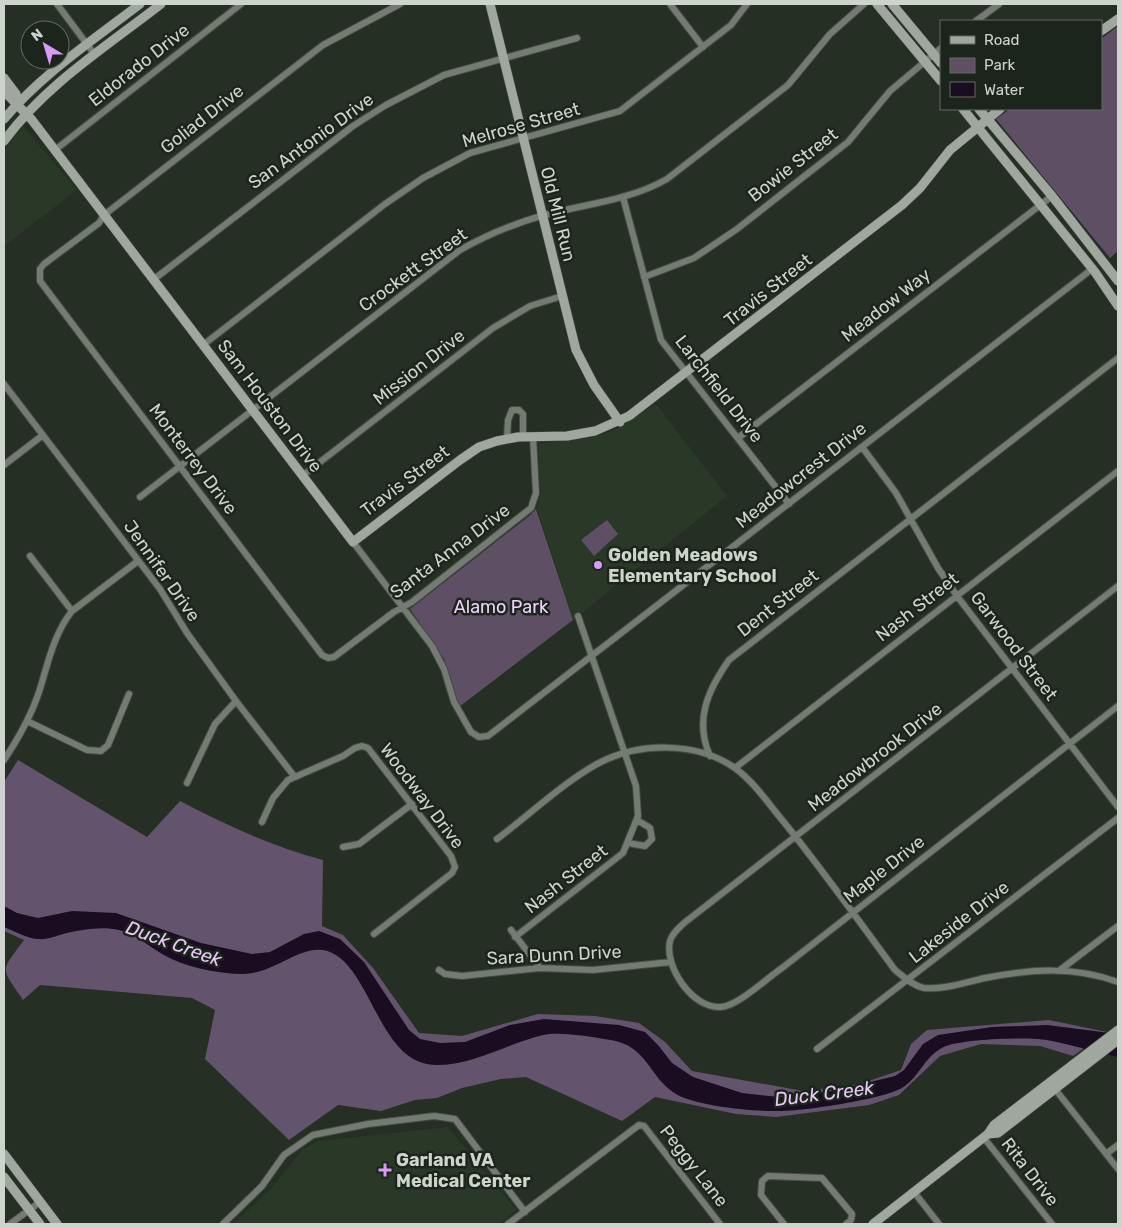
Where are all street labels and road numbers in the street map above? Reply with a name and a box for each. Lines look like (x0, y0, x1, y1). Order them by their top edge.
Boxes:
street label: Eldorado Drive (84, 19, 194, 111)
street label: Goliad Drive (156, 80, 248, 158)
street label: San Antonio Drive (244, 88, 378, 194)
street label: Melrose Street (460, 98, 582, 152)
street label: Bowie Street (744, 123, 842, 207)
street label: Old Mill Run (536, 164, 580, 264)
street label: Crockett Street (355, 223, 471, 317)
street label: Travis Street (720, 249, 816, 331)
street label: Meadow Way (837, 263, 935, 347)
street label: Mission Drive (369, 324, 469, 410)
street label: Larchfield Drive (670, 331, 768, 447)
street label: Sam Houston Drive (213, 335, 327, 477)
street label: Monterrey Drive (144, 399, 242, 519)
street label: Meadowcrest Drive (731, 417, 871, 533)
street label: Travis Street (356, 441, 454, 521)
street label: Santa Anna Drive (386, 499, 514, 603)
street label: Jennifer Drive (119, 516, 205, 626)
street label: Dent Street (733, 565, 823, 641)
street label: Nash Street (871, 568, 963, 646)
street label: Garwood Street (966, 587, 1062, 705)
street label: Meadowbrook Drive (803, 698, 947, 816)
street label: Woodway Drive (375, 739, 469, 853)
street label: Maple Drive (839, 830, 929, 908)
street label: Nash Street (520, 840, 612, 918)
street label: Lakeside Drive (905, 876, 1013, 968)
street label: Sara Dunn Drive (486, 940, 622, 970)
street label: Peggy Lane (655, 1121, 733, 1211)
street label: Rita Drive (996, 1133, 1064, 1211)

